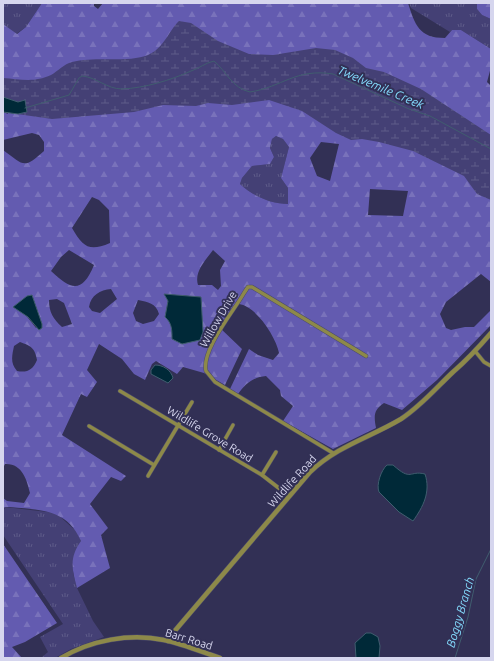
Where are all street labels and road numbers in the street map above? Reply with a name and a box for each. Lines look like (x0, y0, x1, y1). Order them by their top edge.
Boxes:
street label: Willow Drive (197, 289, 239, 349)
street label: Wildlife Grove Road (165, 404, 255, 464)
street label: Wildlife Road (265, 452, 319, 510)
street label: Barr Road (164, 626, 214, 652)

